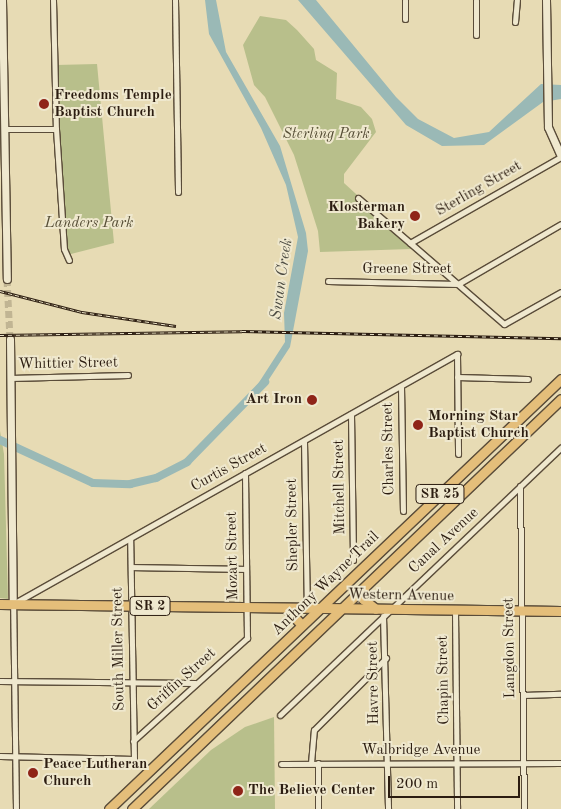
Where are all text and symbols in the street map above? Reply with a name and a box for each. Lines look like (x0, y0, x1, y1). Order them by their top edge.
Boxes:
place label: Freedoms Temple Baptist Church (54, 86, 172, 121)
marker: Freedoms Temple Baptist Church (38, 98, 50, 110)
park label: Sterling Park (282, 126, 370, 144)
street label: Sterling Street (433, 157, 525, 221)
place label: Klosterman Bakery (328, 198, 405, 233)
marker: Klosterman Bakery (409, 210, 421, 222)
park label: Landers Park (45, 215, 133, 233)
water label: Swan Creek (267, 237, 297, 321)
street label: Greene Street (362, 261, 452, 279)
street label: Whittier Street (18, 354, 118, 374)
place label: Art Iron (246, 391, 302, 409)
marker: Art Iron (306, 394, 318, 406)
street label: Charles Street (379, 402, 399, 496)
place label: Morning Star Baptist Church (428, 407, 529, 442)
marker: Morning Star Baptist Church (412, 419, 424, 431)
street label: Mitchell Street (330, 439, 350, 535)
street label: Curtis Street (188, 440, 270, 496)
street label: Shepler Street (283, 478, 303, 572)
road number: SR 25 (415, 482, 465, 506)
street label: Canal Avenue (405, 504, 483, 578)
street label: Mozart Street (223, 511, 243, 601)
street label: Anthony Wayne Trail (269, 528, 383, 640)
street label: Western Avenue (348, 586, 454, 606)
street label: South Miller Street (109, 587, 129, 711)
road number: SR 2 (129, 594, 171, 618)
street label: Langdon Street (500, 597, 520, 699)
street label: Chapin Street (434, 635, 454, 725)
street label: Havre Street (364, 641, 384, 725)
street label: Griffin Street (144, 645, 220, 715)
street label: Walbridge Avenue (362, 742, 480, 760)
place label: Peace Lutheran Church (43, 755, 147, 790)
scale bar (391, 766, 524, 798)
marker: Peace Lutheran Church (27, 767, 39, 779)
text: 200 m (396, 777, 438, 792)
place label: The Believe Center (248, 782, 375, 800)
marker: The Believe Center (232, 785, 244, 797)

